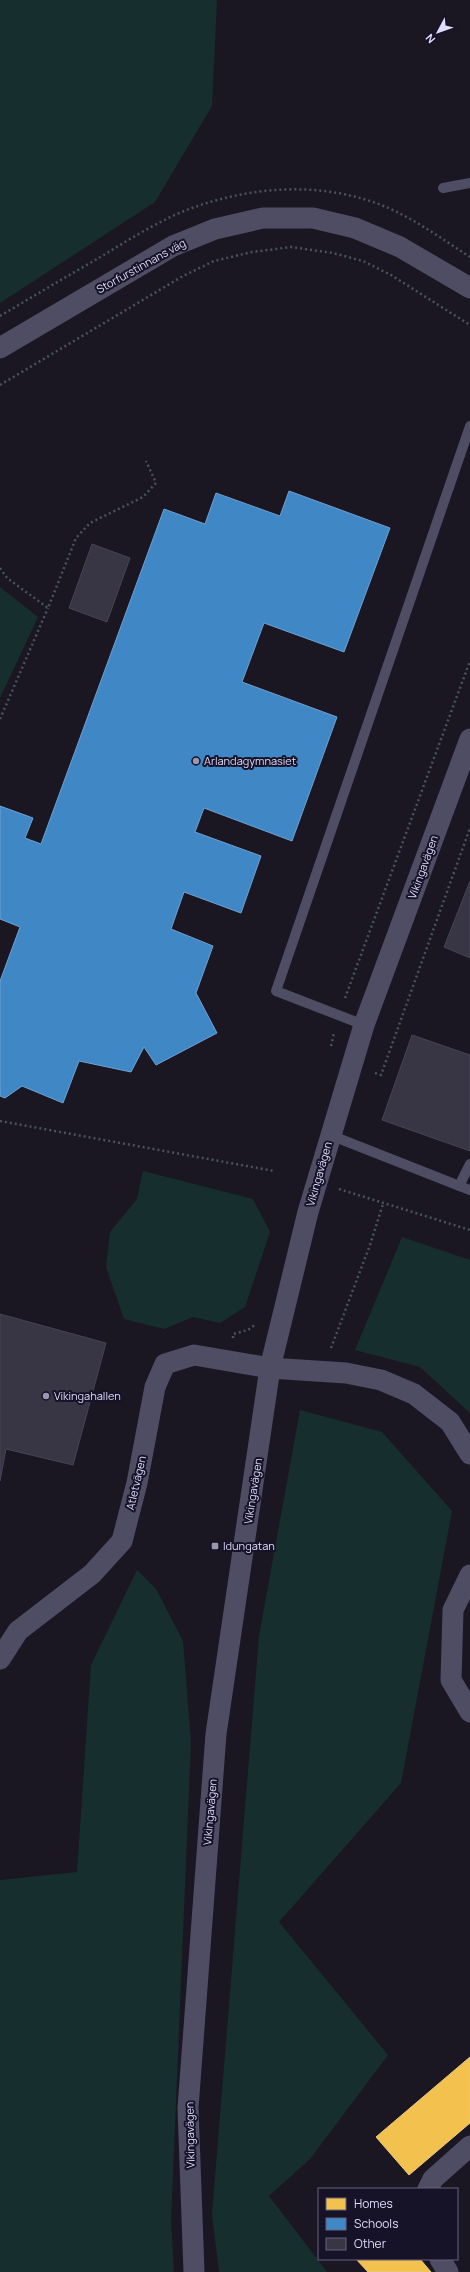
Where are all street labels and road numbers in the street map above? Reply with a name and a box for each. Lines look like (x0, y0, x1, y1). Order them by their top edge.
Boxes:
street label: Storfurstinnans väg (93, 235, 188, 296)
street label: Vikingavägen (404, 833, 441, 901)
street label: Vikingavägen (302, 1140, 335, 1208)
street label: Atletvägen (122, 1454, 149, 1511)
street label: Vikingavägen (240, 1457, 265, 1525)
street label: Vikingavägen (199, 1778, 220, 1846)
street label: Vikingavägen (181, 2102, 198, 2168)

